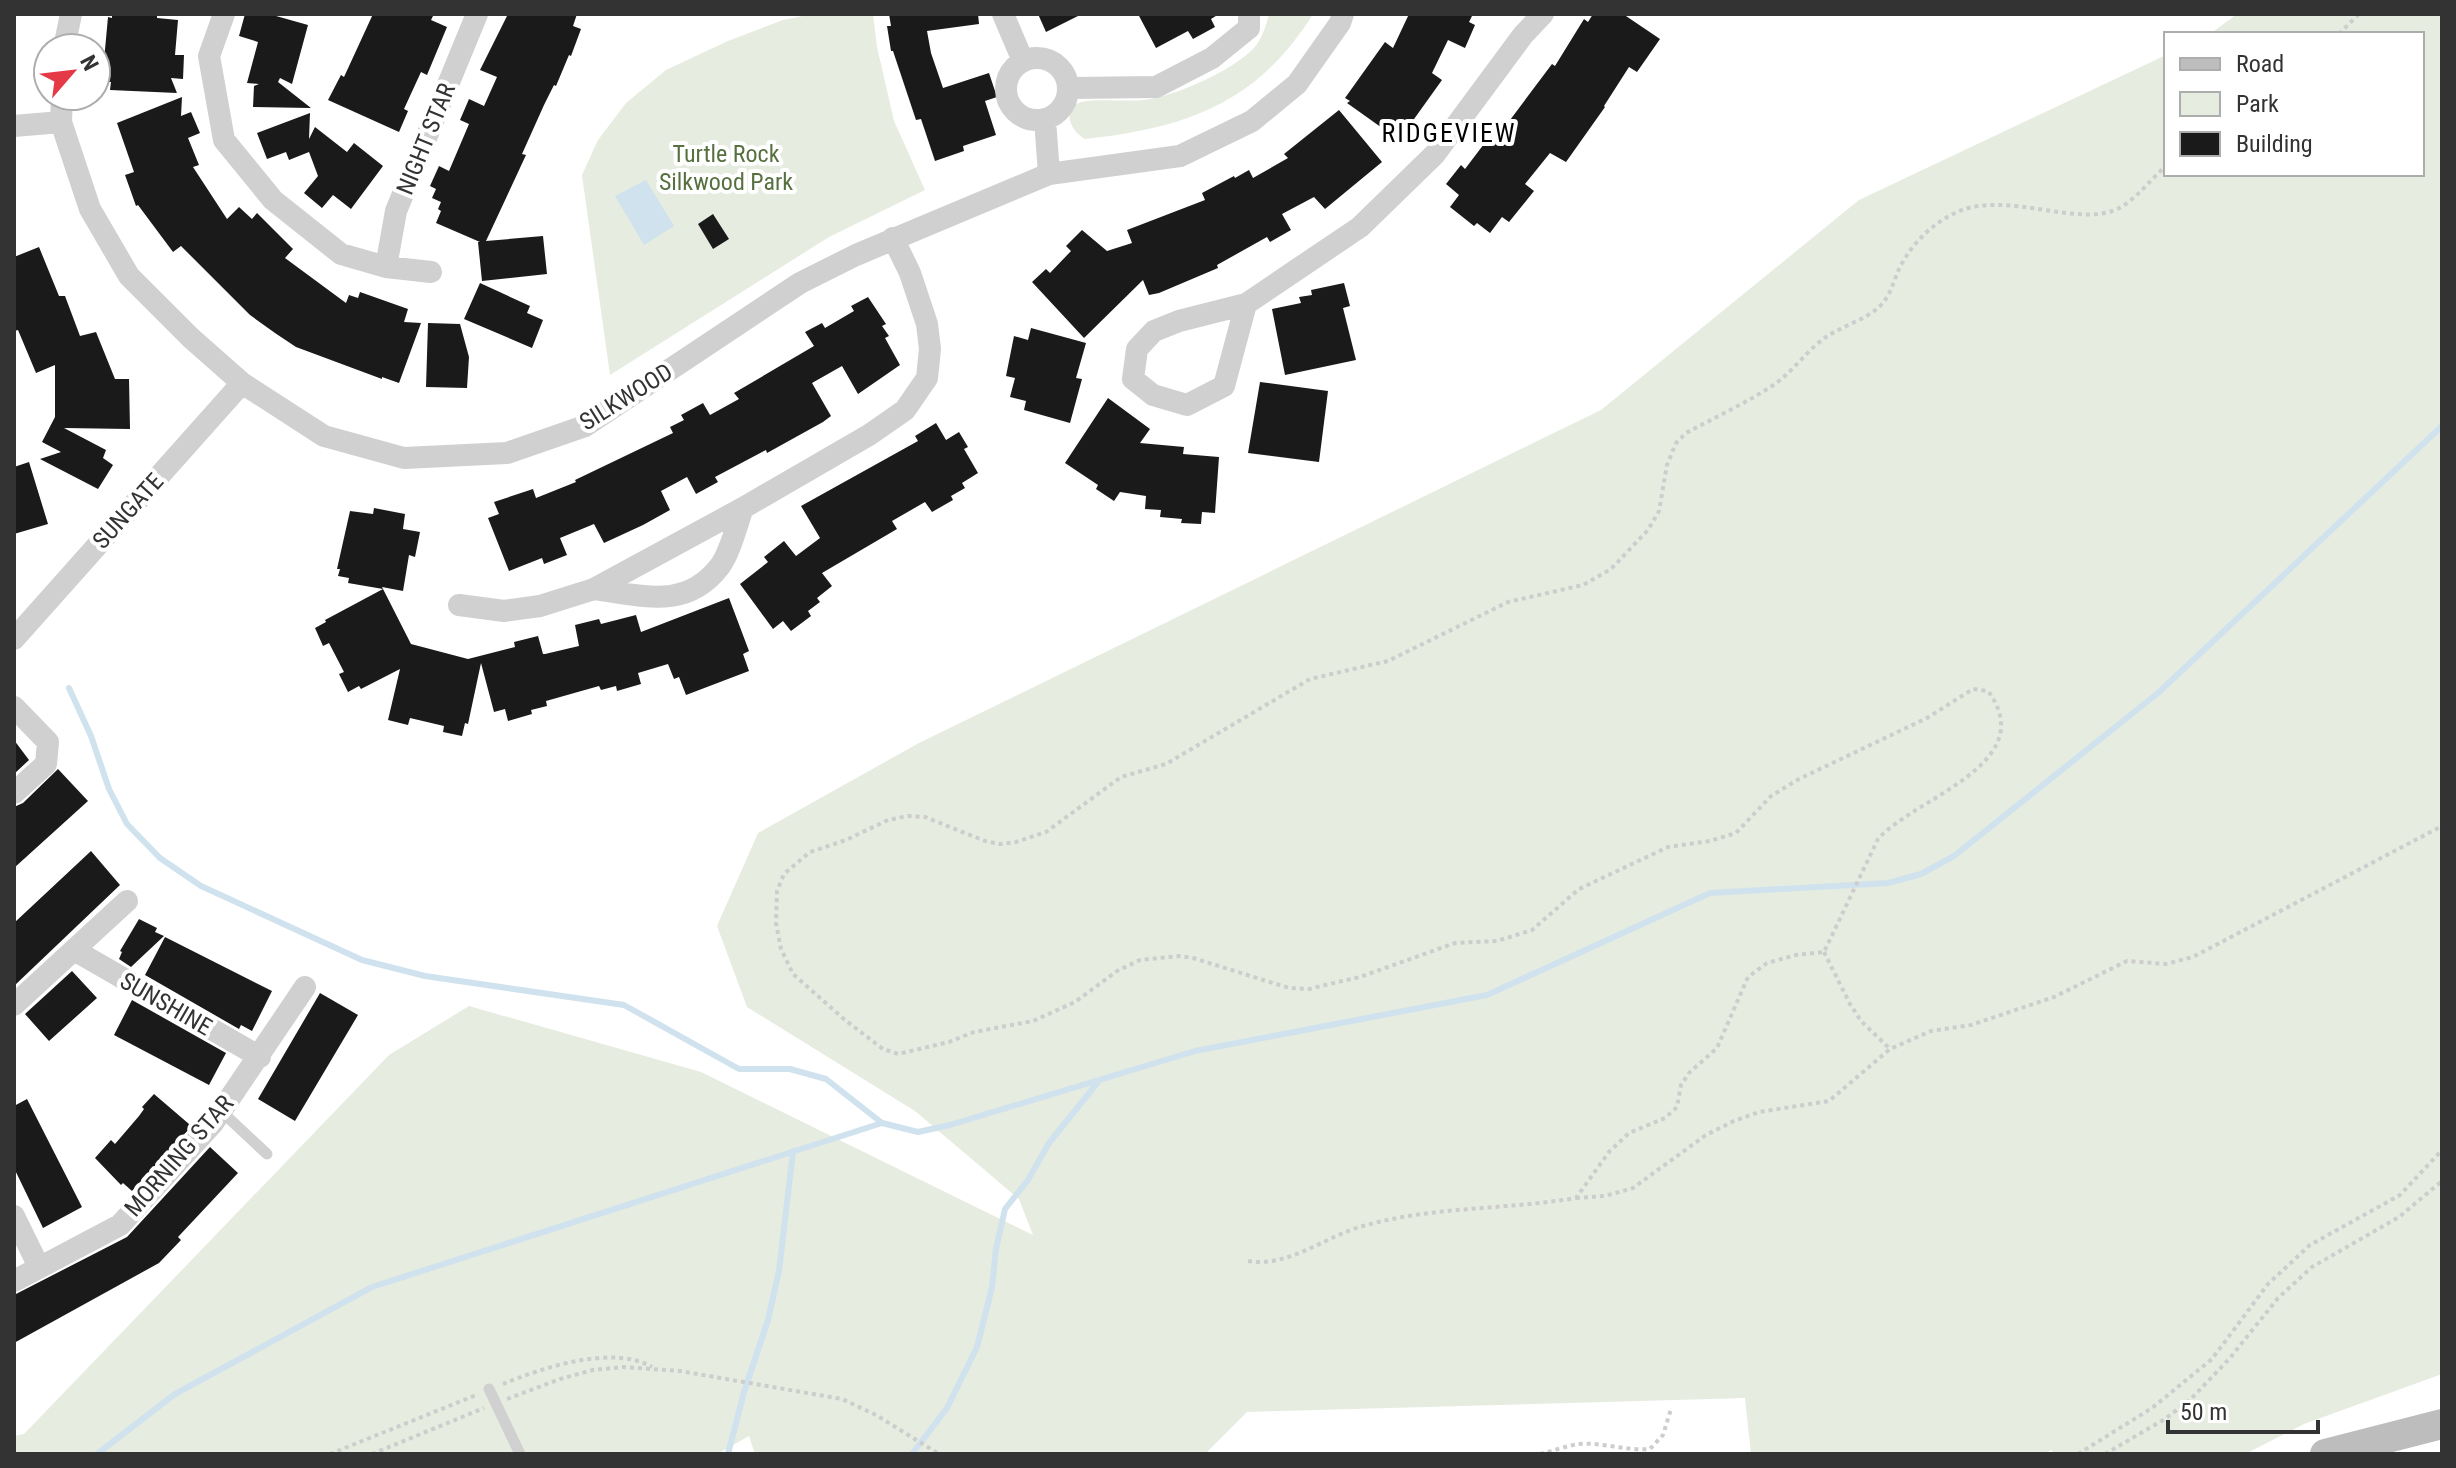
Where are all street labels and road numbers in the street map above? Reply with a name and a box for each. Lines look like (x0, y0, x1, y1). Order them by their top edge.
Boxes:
street label: NIGHT STAR (391, 79, 461, 199)
street label: SILKWOOD (575, 358, 677, 436)
street label: SUNGATE (87, 468, 169, 554)
street label: SUNSHINE (115, 967, 217, 1041)
street label: MORNING STAR (119, 1090, 239, 1222)

